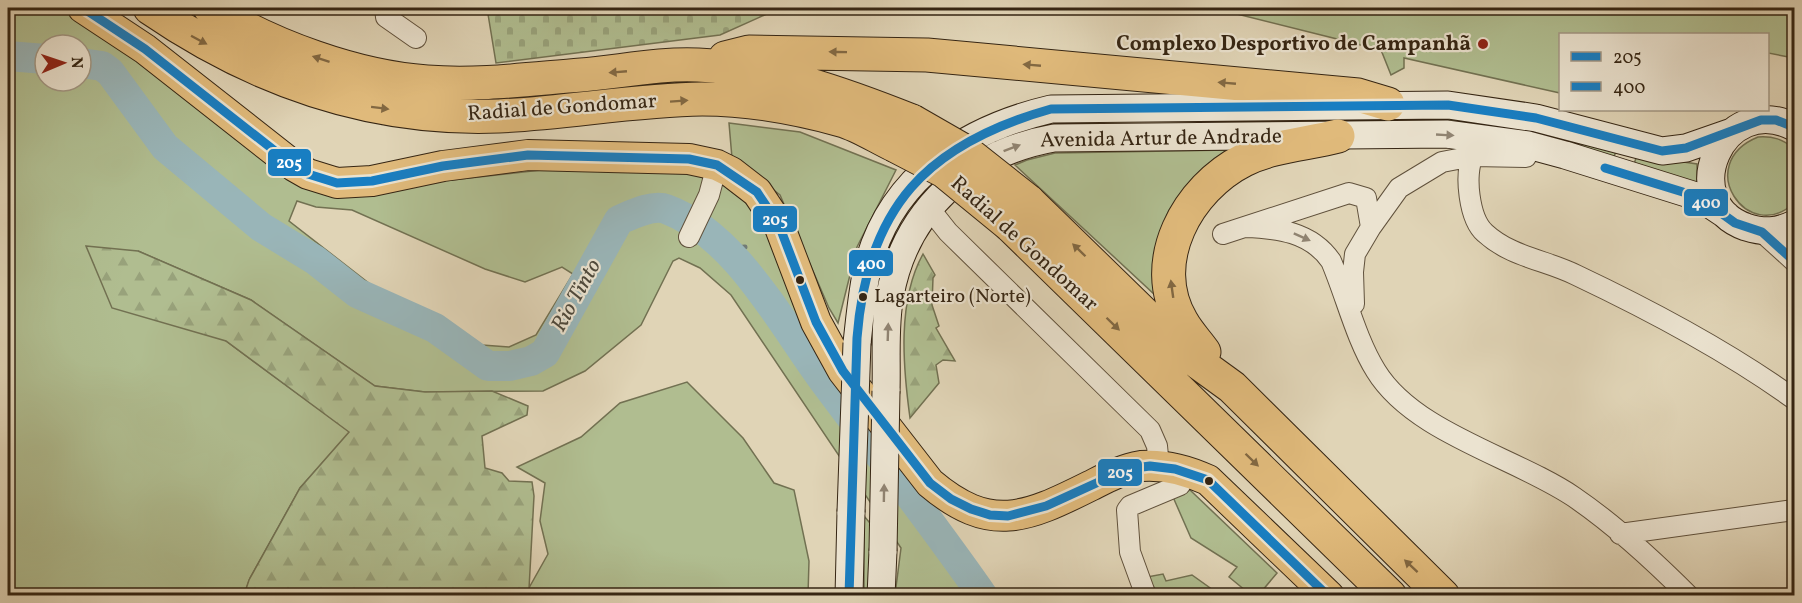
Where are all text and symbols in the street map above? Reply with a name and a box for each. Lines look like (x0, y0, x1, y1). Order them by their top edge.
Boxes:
place label: Complexo Desportivo de Campanhã (1116, 30, 1471, 59)
north arrow (33, 33, 93, 93)
legend (1559, 33, 1769, 111)
one-way arrow (191, 35, 208, 45)
marker: Complexo Desportivo de Campanhã (1476, 37, 1490, 51)
text: 205 (1613, 46, 1642, 71)
one-way arrow (828, 48, 847, 57)
one-way arrow (312, 54, 330, 63)
text: N (65, 56, 87, 69)
one-way arrow (1023, 60, 1042, 70)
one-way arrow (609, 67, 628, 77)
text: 400 (1613, 76, 1646, 101)
one-way arrow (1217, 78, 1236, 88)
street label: Radial de Gondomar (466, 87, 658, 129)
one-way arrow (670, 96, 689, 106)
one-way arrow (371, 103, 390, 112)
street label: Avenida Artur de Andrade (1040, 122, 1282, 156)
one-way arrow (1436, 131, 1455, 140)
one-way arrow (1003, 143, 1021, 153)
line badge: 205 (267, 148, 312, 177)
text: 205 (276, 153, 302, 175)
street label: Radial de Gondomar (944, 170, 1104, 318)
line badge: 400 (1683, 188, 1729, 217)
text: 400 (1691, 193, 1721, 215)
line badge: 205 (752, 205, 798, 233)
text: 205 (762, 210, 788, 232)
one-way arrow (1293, 232, 1311, 242)
one-way arrow (1072, 244, 1086, 258)
line badge: 400 (848, 249, 894, 277)
water label: Rio Tinto (544, 254, 610, 338)
text: 400 (856, 254, 886, 276)
unlabelled marker (794, 274, 806, 286)
one-way arrow (1167, 279, 1177, 298)
place label: Lagarteiro (Norte) (874, 283, 1031, 311)
marker: Lagarteiro (Norte) (857, 291, 869, 303)
one-way arrow (1105, 317, 1119, 331)
one-way arrow (883, 323, 892, 342)
one-way arrow (1245, 453, 1259, 467)
line badge: 205 (1097, 458, 1143, 487)
text: 205 (1107, 463, 1133, 485)
unlabelled marker (1203, 475, 1215, 487)
one-way arrow (879, 483, 889, 502)
one-way arrow (1404, 559, 1419, 573)

